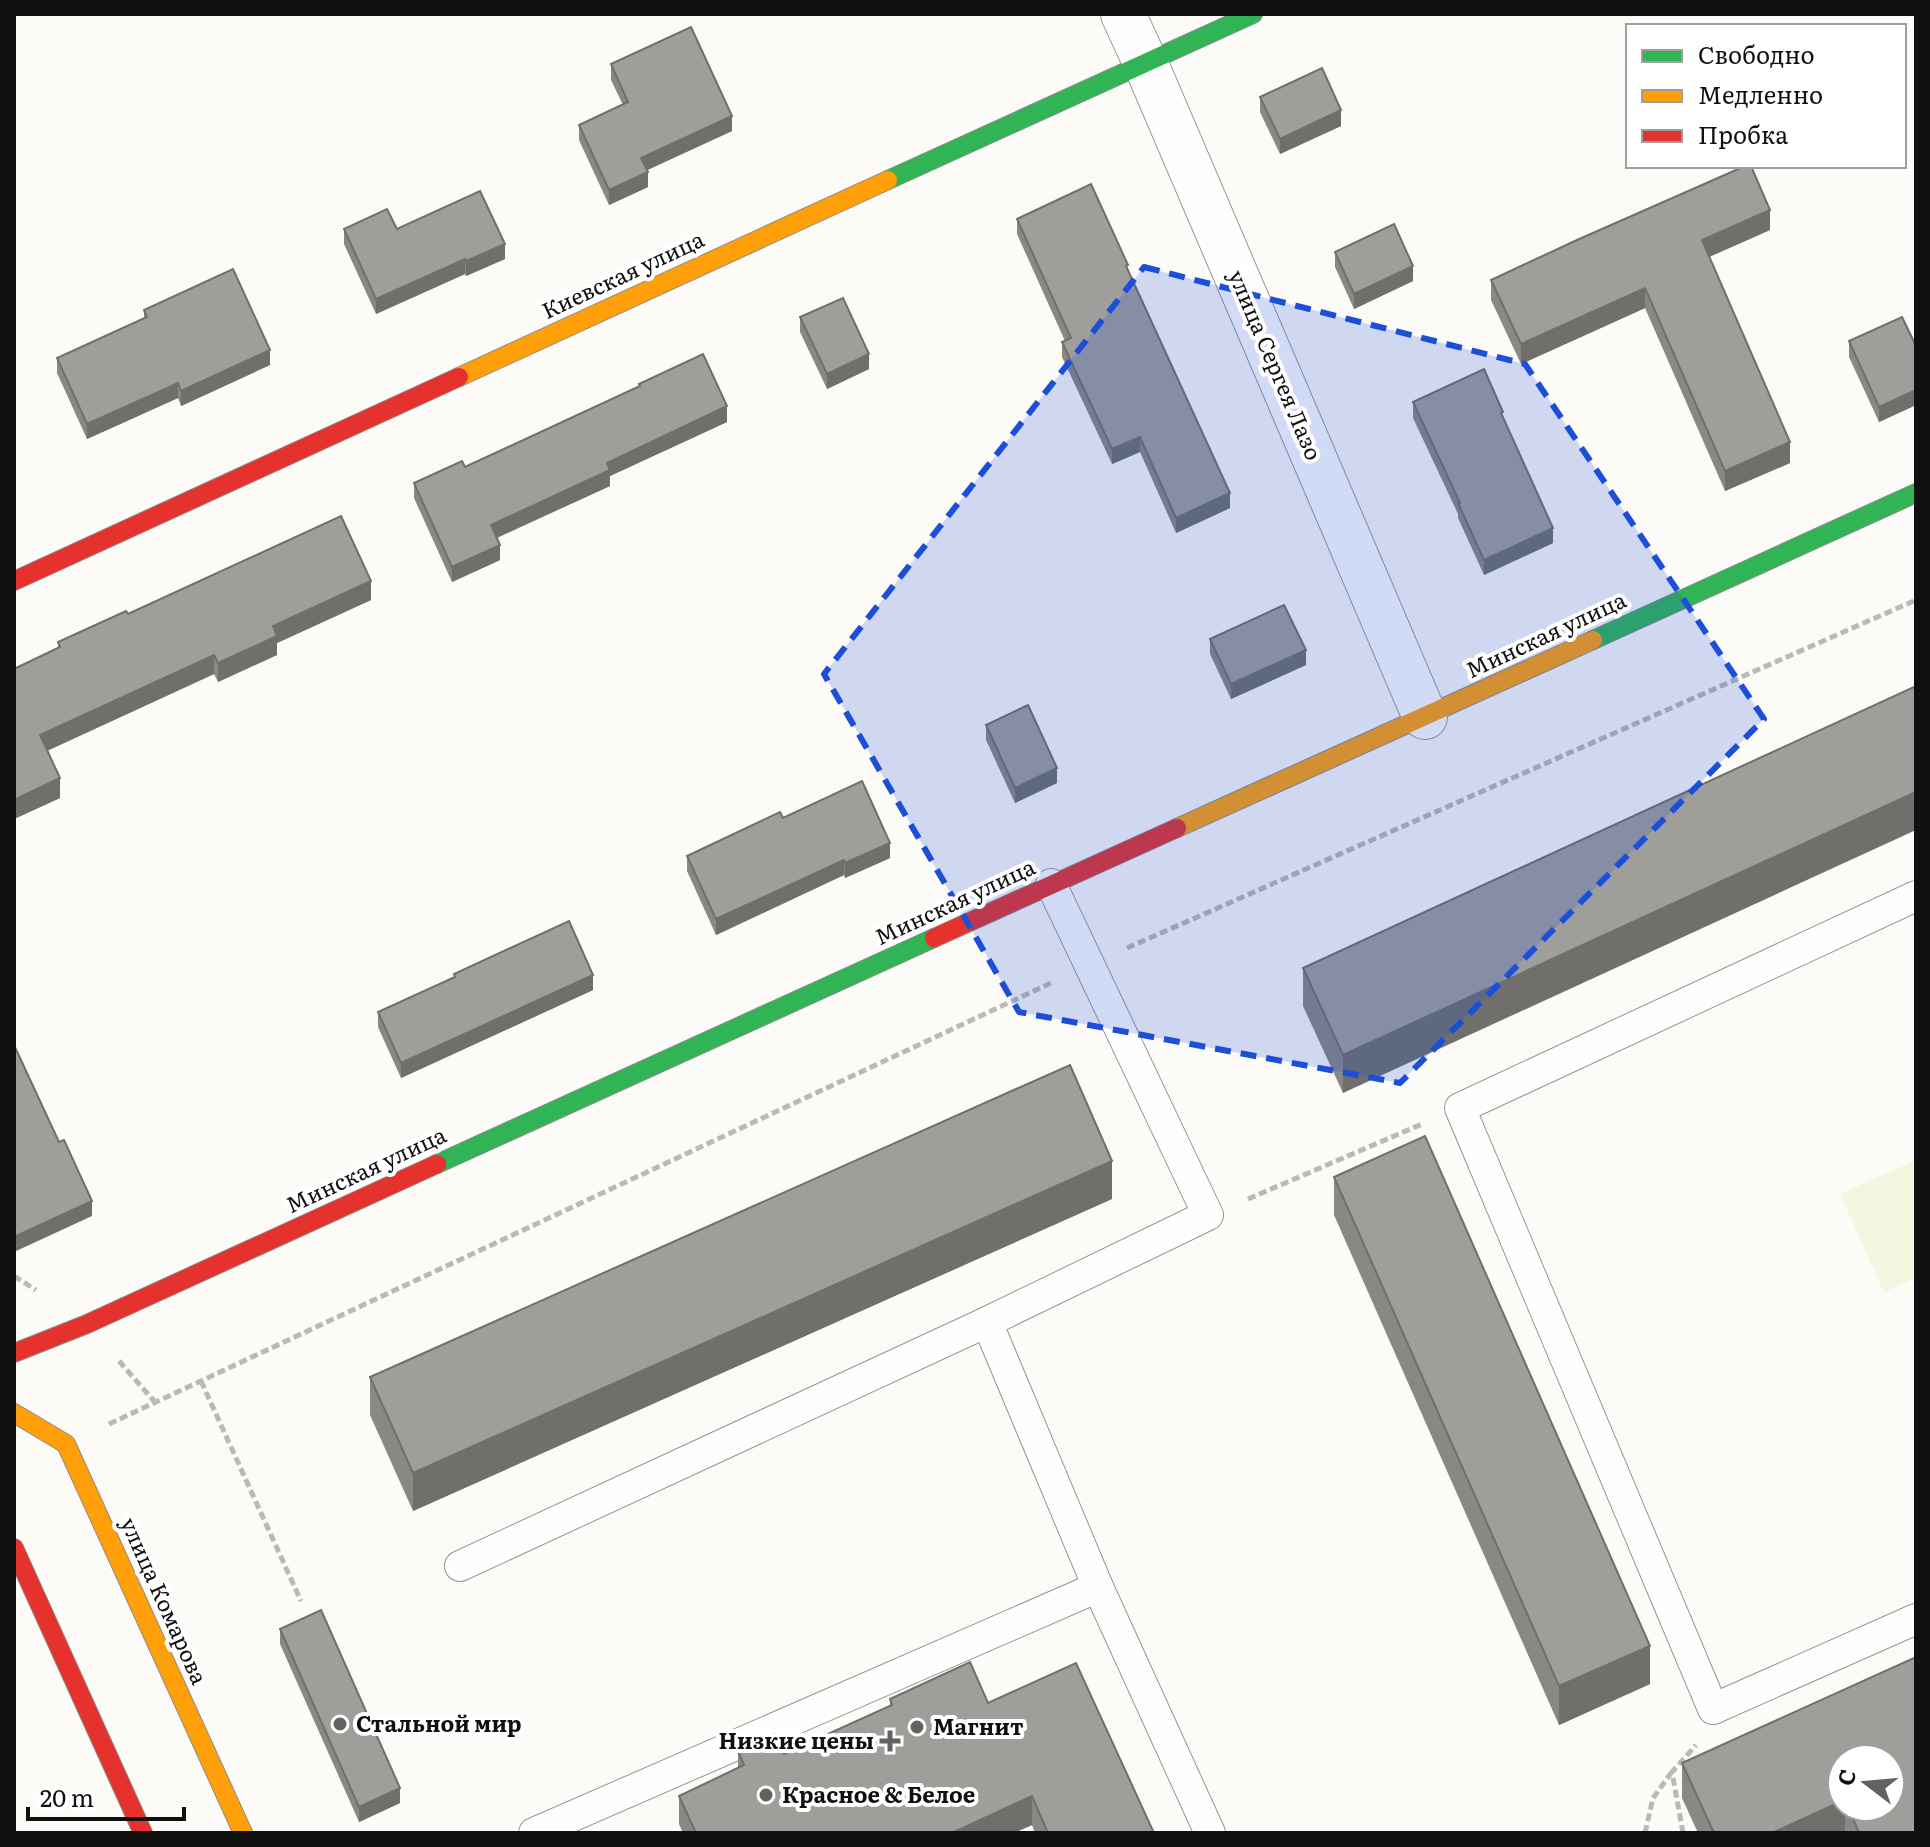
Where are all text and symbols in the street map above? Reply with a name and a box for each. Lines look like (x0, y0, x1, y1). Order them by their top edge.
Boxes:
legend (1626, 24, 1906, 168)
text: Свободно (1698, 36, 1815, 71)
text: Медленно (1698, 76, 1823, 111)
text: Пробка (1698, 116, 1788, 151)
street label: Киевская улица (536, 221, 709, 326)
street label: улица Сергея Лазо (1221, 264, 1331, 465)
street label: Минская улица (1460, 582, 1631, 685)
street label: Минская улица (869, 849, 1040, 952)
street label: Минская улица (280, 1117, 451, 1220)
street label: улица Комарова (114, 1512, 217, 1689)
place label: Стальной мир (356, 1706, 522, 1739)
place label: Магнит (933, 1709, 1024, 1742)
marker: Стальной мир (331, 1715, 349, 1733)
marker: Магнит (908, 1718, 926, 1736)
place label: Низкие цены (718, 1723, 874, 1756)
marker: Низкие цены (881, 1732, 899, 1750)
north arrow (1826, 1743, 1906, 1823)
text: С (1827, 1765, 1863, 1789)
scale bar (28, 1771, 184, 1821)
place label: Красное & Белое (782, 1777, 975, 1810)
text: 20 m (40, 1779, 94, 1814)
marker: Красное & Белое (757, 1786, 775, 1804)

